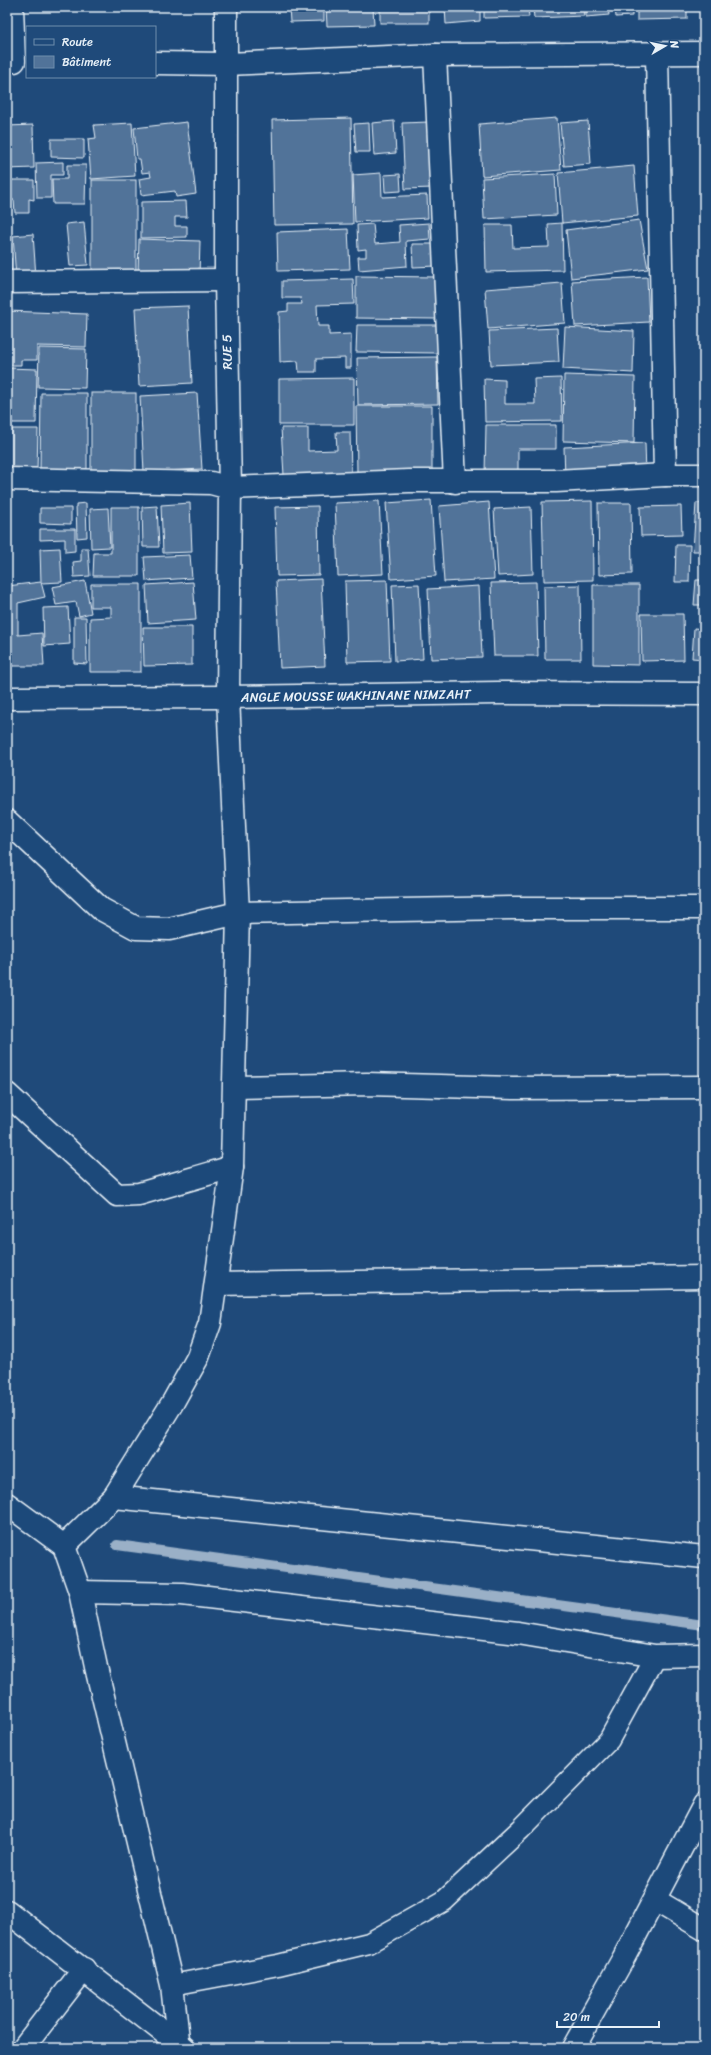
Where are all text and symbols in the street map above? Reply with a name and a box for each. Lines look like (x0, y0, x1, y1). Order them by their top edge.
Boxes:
legend (26, 26, 156, 78)
north arrow (645, 26, 685, 66)
text: Route (62, 31, 93, 53)
text: N (664, 38, 684, 50)
text: Bâtiment (62, 51, 111, 73)
street label: RUE 5 (215, 334, 239, 370)
street label: ANGLE MOUSSE WAKHINANE NIMZAHT (240, 682, 472, 708)
scale bar (557, 2003, 659, 2029)
text: 20 m (563, 2006, 590, 2028)

